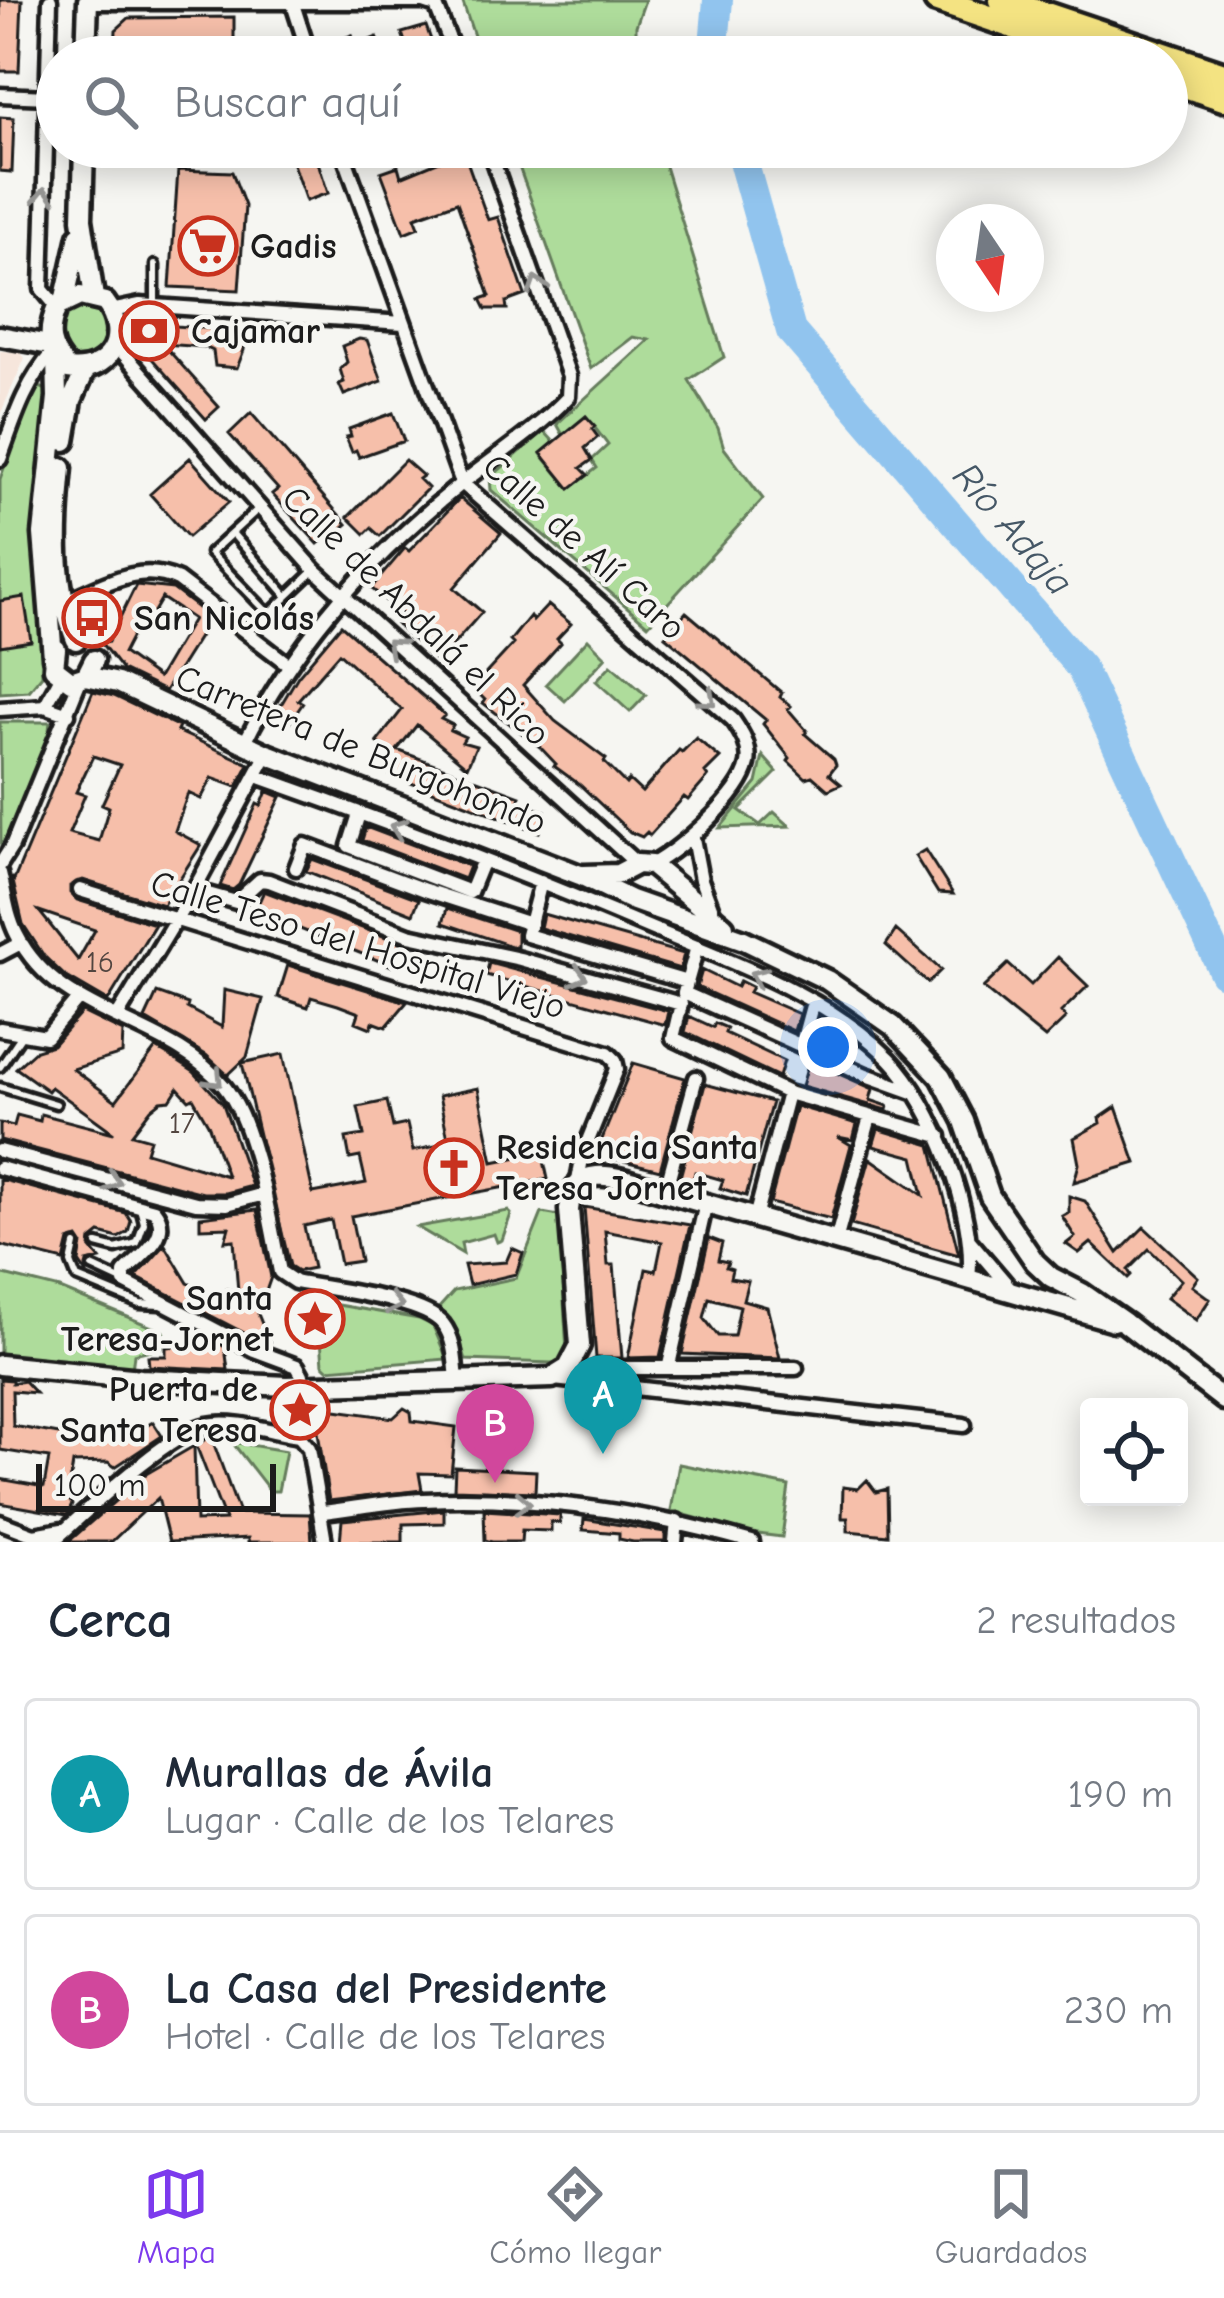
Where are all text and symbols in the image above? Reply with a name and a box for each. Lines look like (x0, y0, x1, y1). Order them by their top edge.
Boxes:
search box (36, 36, 1188, 168)
icon: search (78, 69, 144, 135)
text: Buscar aquí (174, 76, 401, 128)
one-way arrow (31, 186, 57, 205)
north arrow (936, 204, 1044, 312)
supermarket icon: Gadis (177, 215, 239, 277)
place label: Gadis (250, 226, 337, 267)
one-way arrow (527, 276, 551, 297)
bank icon: Cajamar (118, 300, 180, 362)
place label: Cajamar (191, 311, 321, 352)
street label: Calle de Alí Caro (474, 445, 694, 649)
water label: Río Adaja (944, 454, 1082, 604)
street label: Calle de Abdalá el Rico (274, 478, 558, 754)
bus stop icon: San Nicolás (61, 587, 123, 649)
place label: San Nicolás (134, 598, 314, 639)
one-way arrow (387, 639, 408, 660)
street label: Carretera de Burgohondo (170, 657, 552, 843)
one-way arrow (694, 684, 716, 706)
one-way arrow (388, 818, 409, 842)
street label: Calle Teso del Hospital Viejo (146, 862, 570, 1028)
house number: 16 (86, 945, 114, 980)
one-way arrow (567, 962, 588, 987)
one-way arrow (749, 967, 770, 990)
your location (798, 1017, 858, 1077)
one-way arrow (200, 1065, 222, 1087)
house number: 17 (169, 1106, 195, 1141)
place label: Residencia Santa Teresa Jornet (496, 1127, 758, 1209)
church icon: Residencia Santa Teresa Jornet (423, 1137, 485, 1199)
one-way arrow (102, 1167, 123, 1192)
place label: Santa Teresa-Jornet (61, 1278, 274, 1360)
place icon: Santa Teresa-Jornet (284, 1288, 346, 1350)
one-way arrow (385, 1290, 405, 1315)
pin: A (564, 1355, 642, 1454)
place label: Puerta de Santa Teresa (60, 1369, 258, 1451)
place icon: Puerta de Santa Teresa (269, 1379, 331, 1441)
pin: B (456, 1384, 534, 1483)
map controls (1080, 1398, 1188, 1506)
button: locate (1080, 1398, 1188, 1506)
scale bar (36, 1458, 276, 1511)
text: 100 m (54, 1466, 146, 1504)
one-way arrow (514, 1490, 533, 1516)
text: Cerca (48, 1591, 173, 1650)
text: 2 resultados (976, 1598, 1176, 1643)
text: Murallas de Ávila (165, 1746, 493, 1798)
text: A (79, 1772, 101, 1817)
text: 190 m (1068, 1772, 1173, 1817)
text: Lugar · Calle de los Telares (165, 1798, 614, 1843)
text: La Casa del Presidente (165, 1962, 607, 2014)
text: B (78, 1988, 102, 2033)
text: 230 m (1064, 1988, 1173, 2033)
text: Hotel · Calle de los Telares (165, 2014, 606, 2059)
tab: Mapa (137, 2161, 216, 2271)
tab: Cómo llegar (489, 2161, 661, 2271)
tab: Guardados (935, 2161, 1087, 2271)

